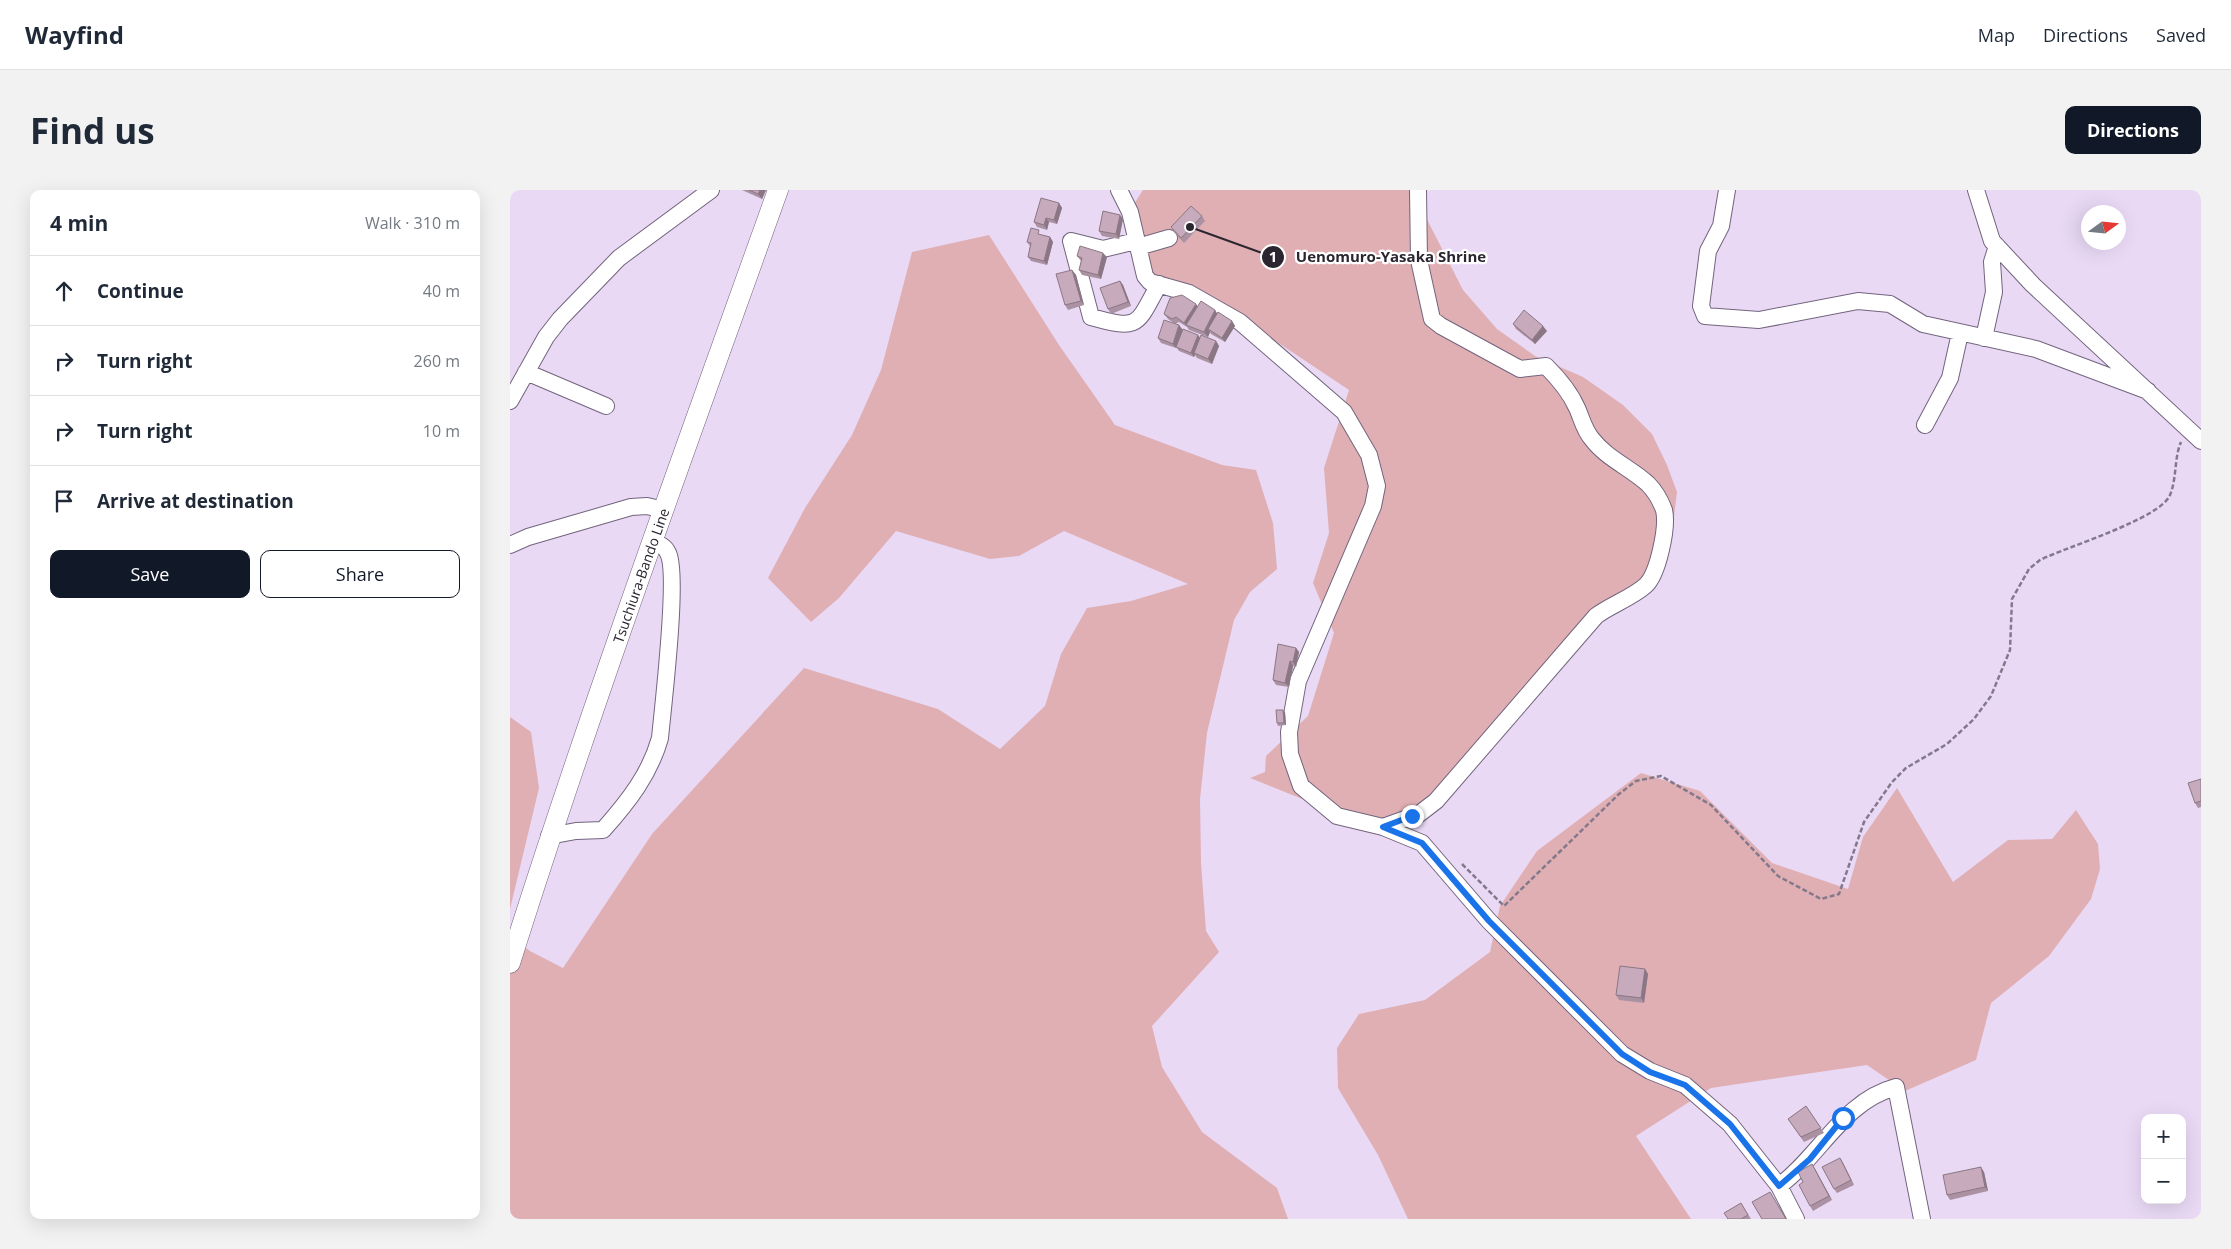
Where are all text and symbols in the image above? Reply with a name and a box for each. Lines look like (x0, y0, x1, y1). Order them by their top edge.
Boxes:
text: Wayfind (25, 18, 124, 51)
text: Map (1978, 23, 2015, 47)
text: Directions (2043, 23, 2128, 47)
text: Saved (2156, 23, 2206, 47)
button: Directions (2065, 106, 2201, 154)
text: Find us (30, 107, 155, 154)
north arrow (2081, 205, 2126, 250)
text: 4 min (50, 209, 108, 237)
text: Walk · 310 m (365, 212, 460, 234)
callout: Uenomuro-Yasaka Shrine (1261, 242, 1496, 272)
text: 1 (1269, 246, 1277, 266)
text: Uenomuro-Yasaka Shrine (1296, 246, 1486, 266)
icon: ahead (50, 277, 78, 305)
text: Continue (97, 278, 184, 304)
text: 40 m (423, 280, 460, 302)
icon: right (50, 347, 78, 375)
text: Turn right (97, 348, 192, 374)
text: 260 m (414, 350, 460, 372)
icon: right (50, 417, 78, 445)
text: Turn right (97, 418, 192, 444)
text: 10 m (423, 420, 460, 442)
icon: arrive (50, 487, 78, 515)
text: Arrive at destination (97, 488, 294, 514)
street label: Tsuchiura-Bando Line (608, 505, 673, 645)
button: Save (50, 550, 250, 598)
button: Share (260, 550, 460, 598)
route end (1401, 805, 1424, 828)
route start (1832, 1107, 1855, 1130)
map controls (2141, 1114, 2186, 1204)
button: + (2141, 1114, 2186, 1159)
button: − (2141, 1159, 2186, 1204)

